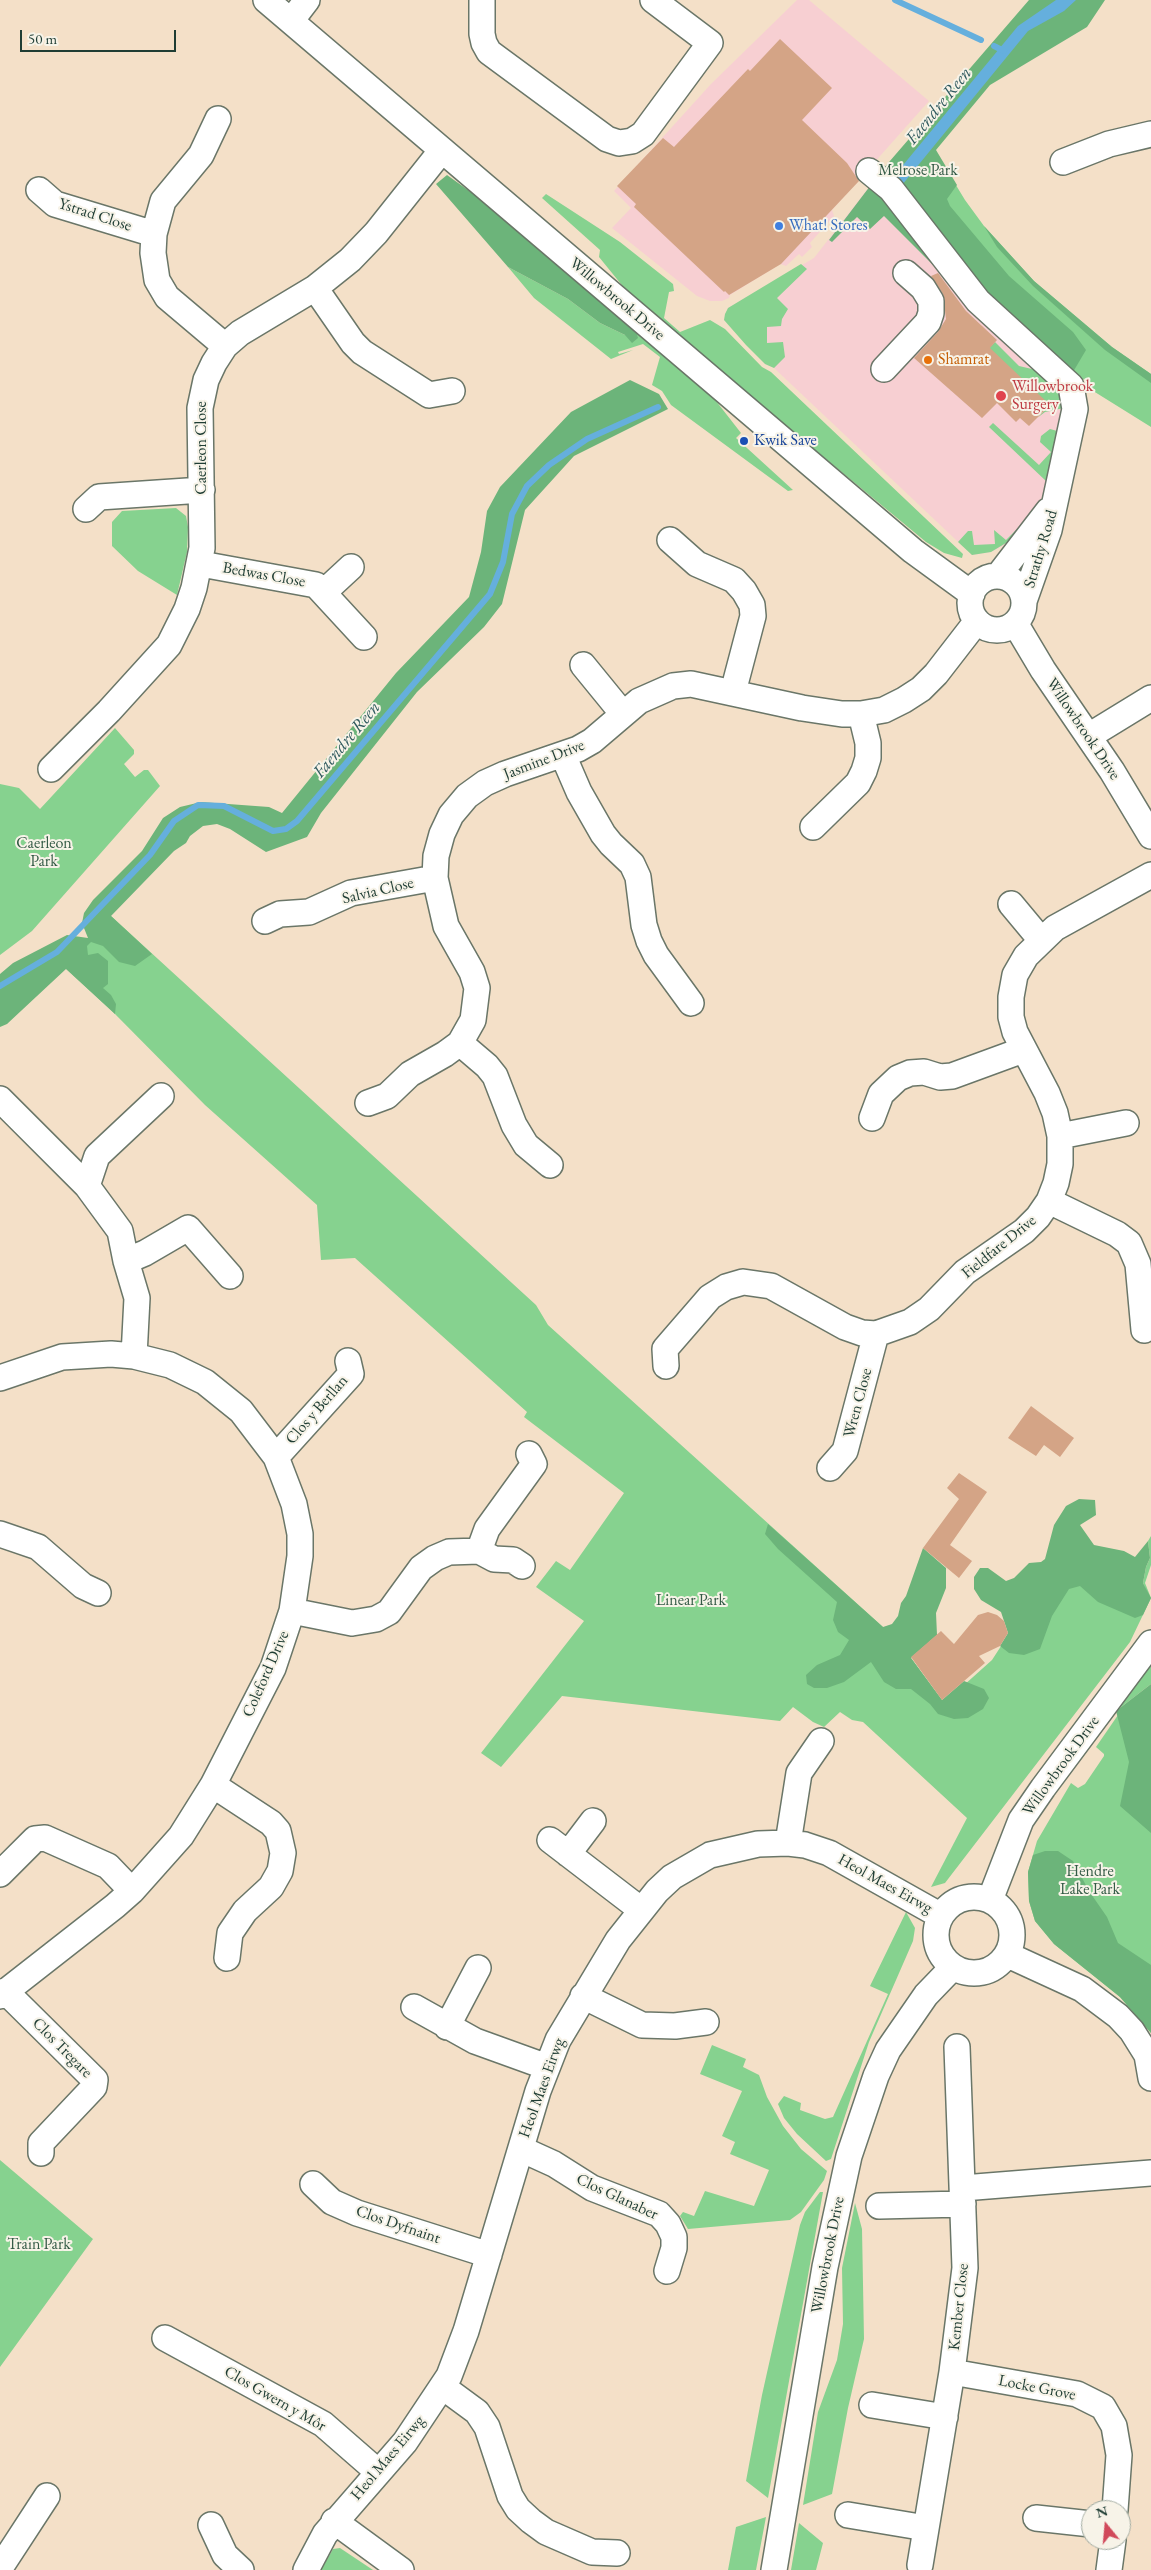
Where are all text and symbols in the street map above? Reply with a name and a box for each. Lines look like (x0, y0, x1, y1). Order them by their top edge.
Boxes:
scale bar (22, 20, 179, 52)
text: 50 m (28, 29, 57, 48)
water label: Faendre Reen (901, 63, 977, 149)
park label: Melrose Park (878, 161, 958, 181)
street label: Ystrad Close (56, 194, 134, 236)
place label: What! Stores (789, 216, 868, 236)
marker: What! Stores (773, 220, 785, 232)
street label: Willowbrook Drive (565, 254, 669, 344)
place label: Shamrat (938, 350, 989, 370)
marker: Shamrat (922, 354, 934, 366)
place label: Willowbrook Surgery (1012, 377, 1093, 415)
marker: Willowbrook Surgery (994, 389, 1008, 403)
street label: Caerleon Close (192, 401, 212, 495)
place label: Kwik Save (754, 431, 817, 451)
marker: Kwik Save (738, 435, 750, 447)
street label: Strathy Road (1020, 508, 1062, 590)
street label: Bedwas Close (221, 558, 307, 592)
street label: Willowbrook Drive (1042, 674, 1124, 784)
water label: Faendre Reen (309, 697, 385, 783)
street label: Jasmine Drive (501, 736, 587, 784)
park label: Caerleon Park (16, 834, 72, 872)
street label: Salvia Close (340, 873, 416, 909)
street label: Fieldfare Drive (958, 1211, 1040, 1283)
street label: Wren Close (840, 1366, 876, 1440)
street label: Clos y Berllan (282, 1372, 352, 1448)
park label: Linear Park (656, 1591, 726, 1611)
street label: Coleford Drive (238, 1628, 294, 1720)
street label: Willowbrook Drive (1018, 1712, 1104, 1820)
street label: Heol Maes Eirwg (834, 1850, 936, 1918)
park label: Hendre Lake Park (1060, 1862, 1120, 1900)
street label: Clos Tregare (28, 2014, 96, 2082)
street label: Heol Maes Eirwg (515, 2035, 569, 2141)
street label: Clos Glanaber (573, 2170, 661, 2224)
street label: Willowbrook Drive (807, 2195, 849, 2315)
street label: Clos Dyfnaint (353, 2202, 443, 2248)
park label: Train Park (7, 2235, 71, 2255)
street label: Kember Close (945, 2263, 973, 2351)
street label: Clos Gwern y Môr (221, 2362, 329, 2436)
street label: Locke Grove (997, 2371, 1077, 2405)
street label: Heol Maes Eirwg (347, 2412, 429, 2504)
north arrow (1081, 2500, 1131, 2550)
text: N (1094, 2501, 1110, 2522)

